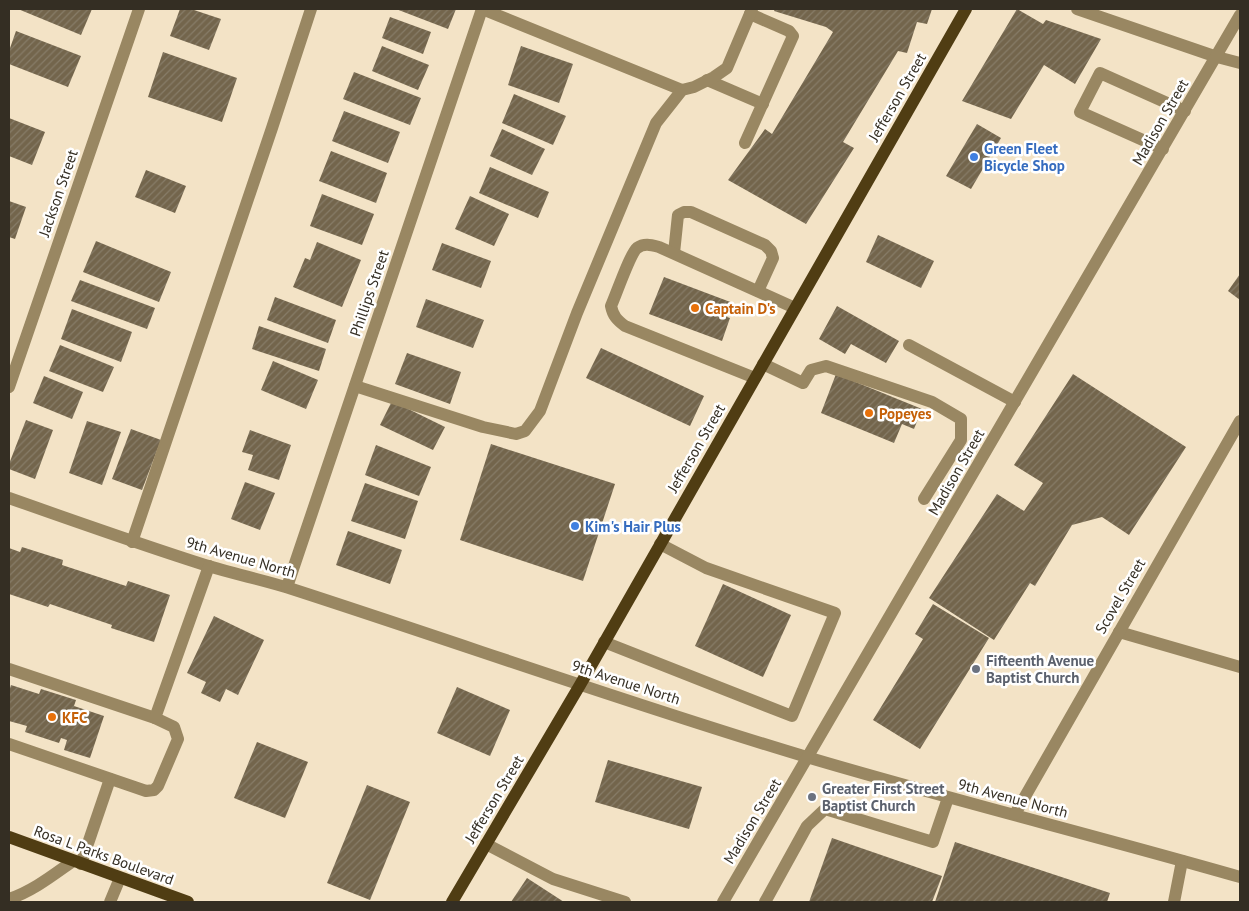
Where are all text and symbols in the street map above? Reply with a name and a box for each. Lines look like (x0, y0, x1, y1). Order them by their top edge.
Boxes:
street label: Jefferson Street (864, 49, 930, 145)
street label: Madison Street (1128, 76, 1192, 168)
place label: Green Fleet Bicycle Shop (984, 139, 1065, 175)
street label: Jackson Street (34, 147, 82, 240)
marker: Green Fleet Bicycle Shop (968, 151, 980, 163)
street label: Phillips Street (345, 247, 393, 339)
place label: Captain D's (705, 299, 776, 318)
marker: Captain D's (689, 302, 701, 314)
street label: Jefferson Street (663, 400, 729, 496)
place label: Popeyes (879, 404, 932, 423)
marker: Popeyes (863, 407, 875, 419)
street label: Madison Street (924, 426, 988, 518)
place label: Kim's Hair Plus (585, 517, 681, 536)
marker: Kim's Hair Plus (569, 520, 581, 532)
street label: 9th Avenue North (184, 532, 298, 582)
street label: Scovel Street (1091, 555, 1149, 637)
place label: Fifteenth Avenue Baptist Church (986, 651, 1095, 687)
street label: 9th Avenue North (569, 656, 683, 708)
marker: Fifteenth Avenue Baptist Church (970, 663, 982, 675)
place label: KFC (62, 708, 88, 727)
marker: KFC (46, 711, 58, 723)
street label: Jefferson Street (460, 752, 528, 847)
street label: 9th Avenue North (956, 774, 1070, 822)
street label: Madison Street (719, 775, 785, 867)
place label: Greater First Street Baptist Church (822, 779, 945, 815)
marker: Greater First Street Baptist Church (806, 791, 818, 803)
street label: Rosa L Parks Boulevard (31, 821, 177, 889)

